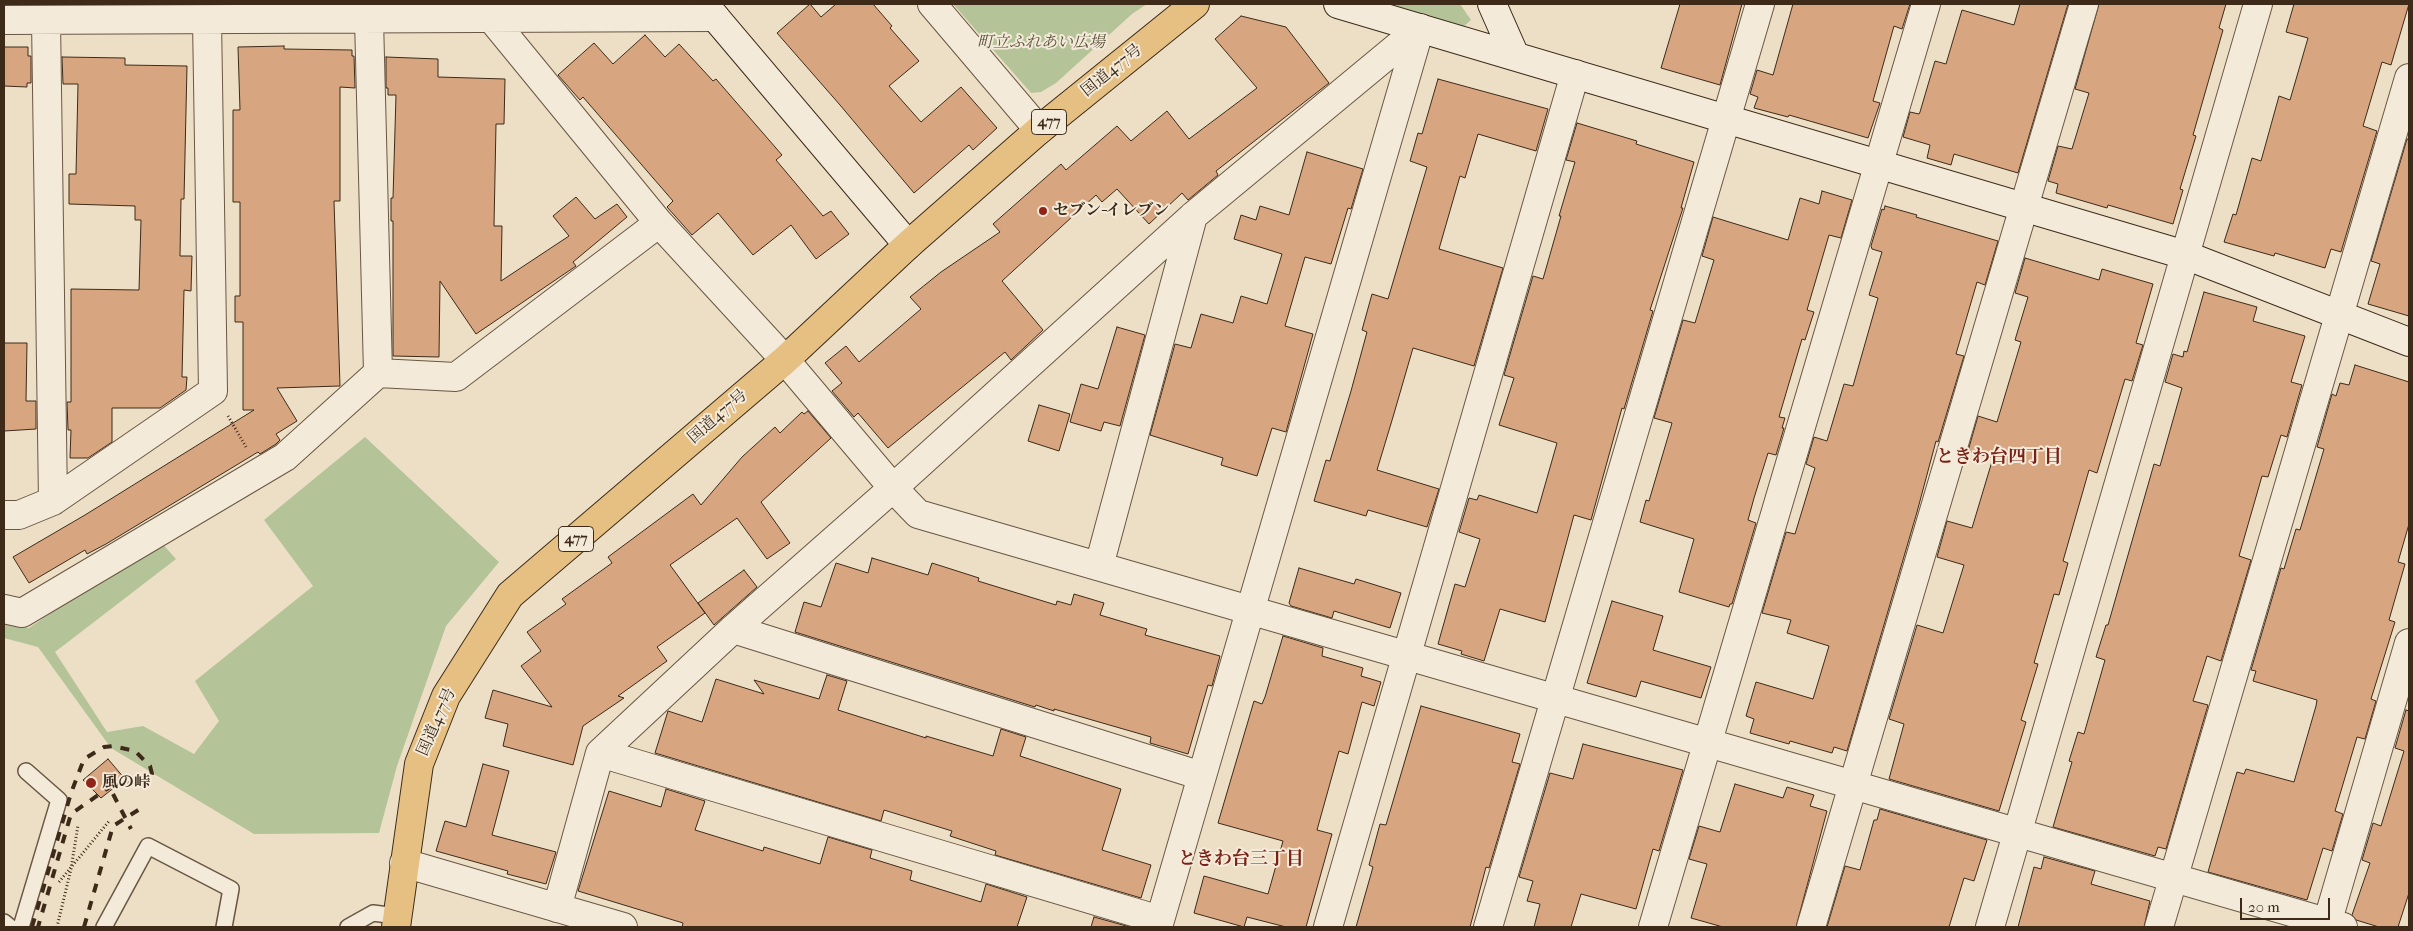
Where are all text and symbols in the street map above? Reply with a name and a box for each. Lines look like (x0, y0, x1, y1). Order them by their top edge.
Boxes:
park label: 町立ふれあい広場 (977, 33, 1105, 53)
street label: 国道477号 (1078, 41, 1146, 101)
road number: 477 (1032, 110, 1066, 134)
place label: セブン-イレブン (1053, 201, 1169, 221)
marker: セブン-イレブン (1037, 205, 1049, 217)
street label: 国道477号 (684, 386, 752, 448)
district label: ときわ台四丁目 (1936, 447, 2062, 469)
road number: 477 (558, 526, 594, 552)
street label: 国道477号 (414, 685, 460, 759)
place label: 風の峠 (102, 773, 150, 793)
marker: 風の峠 (84, 776, 98, 790)
district label: ときわ台三丁目 (1178, 849, 1304, 871)
scale bar (2243, 888, 2333, 920)
text: 20 m (2248, 898, 2280, 916)

